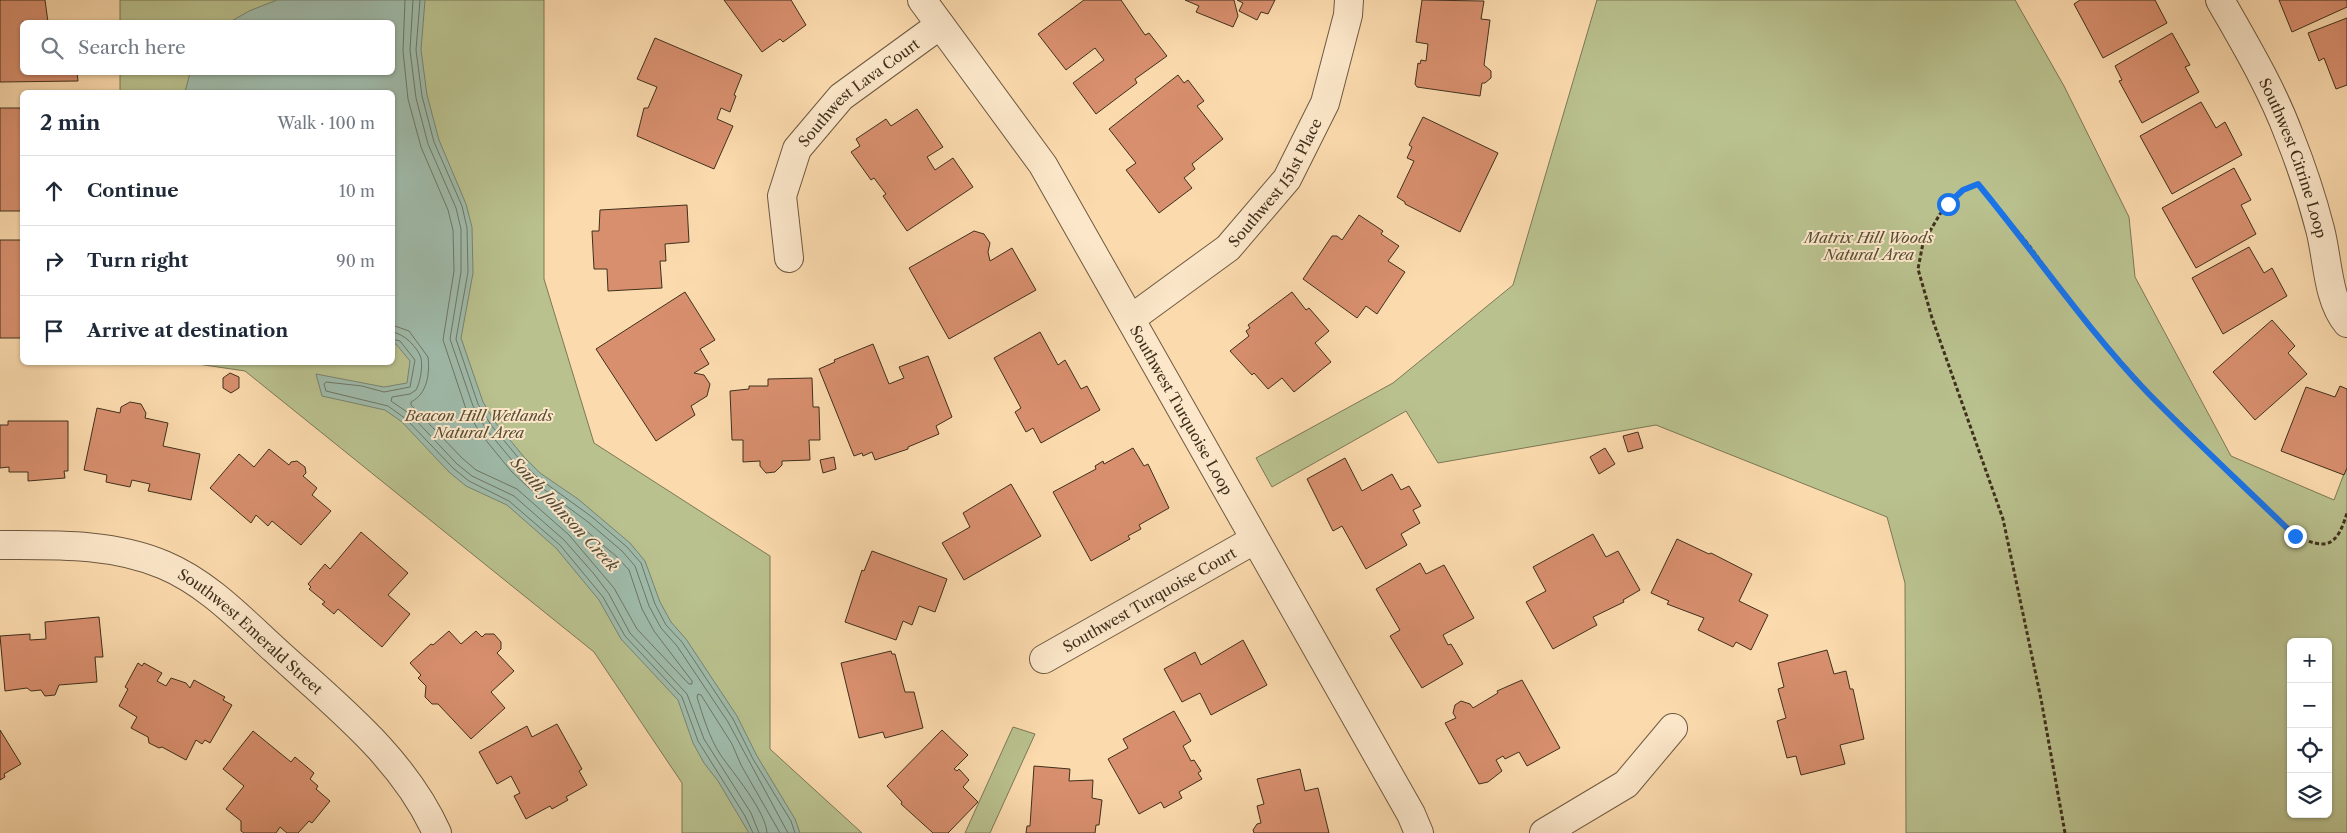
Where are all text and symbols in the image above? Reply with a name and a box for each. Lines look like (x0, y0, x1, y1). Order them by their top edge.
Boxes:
search box (20, 20, 395, 75)
street label: Southwest Lava Court (794, 33, 923, 151)
icon: search (38, 34, 66, 62)
text: Search here (78, 36, 186, 59)
street label: Southwest Citrine Loop (2255, 75, 2331, 240)
text: 2 min (40, 110, 100, 135)
text: Walk · 100 m (278, 113, 375, 133)
street label: Southwest 151st Place (1224, 115, 1325, 251)
icon: ahead (40, 177, 68, 205)
text: Continue (87, 179, 179, 202)
text: 10 m (339, 181, 375, 201)
route start (1937, 193, 1960, 216)
park label: Matrix Hill Woods Natural Area (1802, 228, 1934, 264)
icon: right (40, 247, 68, 275)
text: Turn right (87, 249, 188, 272)
text: 90 m (336, 251, 375, 271)
icon: arrive (40, 317, 68, 345)
text: Arrive at destination (87, 319, 288, 342)
street label: Southwest Turquoise Loop (1126, 321, 1237, 498)
park label: Beacon Hill Wetlands Natural Area (404, 406, 553, 442)
water label: South Johnson Creek (506, 452, 624, 576)
route end (2284, 525, 2307, 548)
street label: Southwest Turquoise Court (1059, 542, 1240, 656)
street label: Southwest Emerald Street (175, 564, 328, 699)
map controls (2287, 638, 2332, 818)
button: + (2287, 638, 2332, 683)
button: − (2287, 683, 2332, 728)
button: locate (2287, 728, 2332, 773)
button: layers (2287, 773, 2332, 818)

